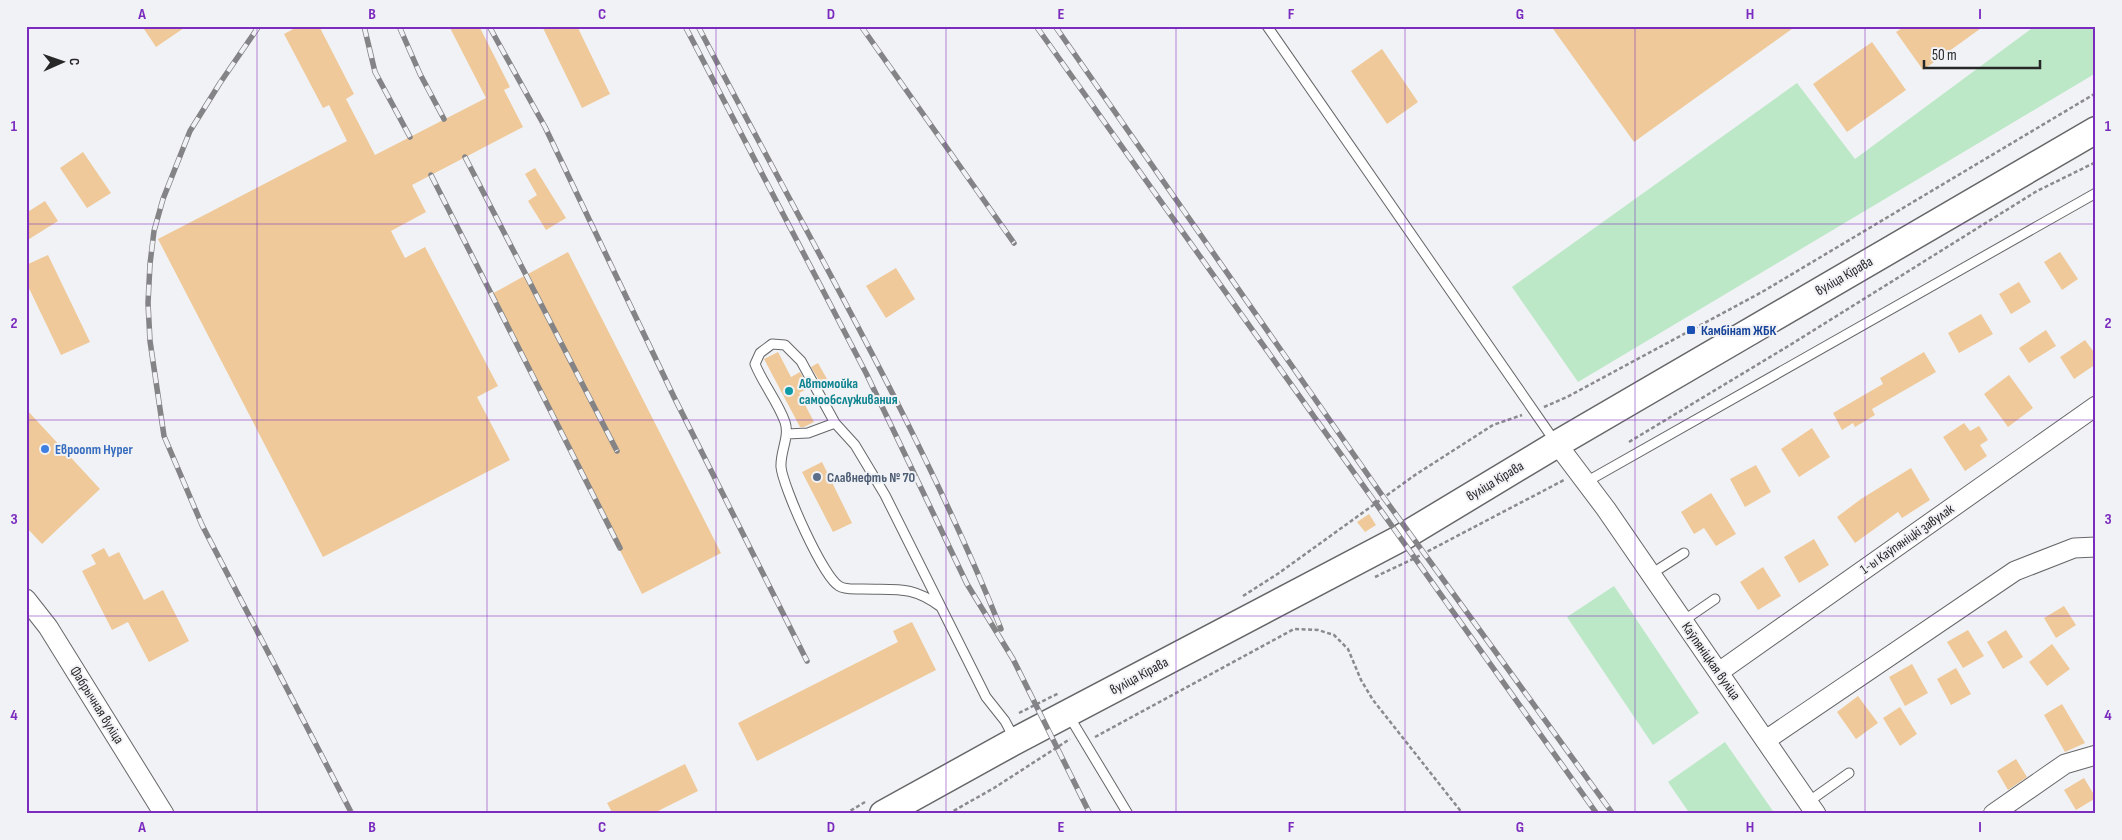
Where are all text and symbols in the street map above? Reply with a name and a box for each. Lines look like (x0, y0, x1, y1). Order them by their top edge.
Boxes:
text: A (137, 5, 146, 24)
text: B (368, 5, 376, 24)
text: C (598, 5, 606, 24)
text: D (827, 5, 835, 24)
text: E (1058, 5, 1065, 24)
text: F (1288, 5, 1295, 24)
text: G (1516, 5, 1524, 24)
text: H (1746, 5, 1754, 24)
text: I (1978, 5, 1982, 24)
north arrow (38, 38, 88, 88)
scale bar (1924, 38, 2041, 70)
text: 50 m (1932, 46, 1957, 65)
text: С (66, 58, 83, 65)
text: 1 (11, 117, 18, 136)
text: 1 (2105, 117, 2112, 136)
street label: вуліца Кірава (1812, 253, 1876, 299)
text: 2 (10, 314, 18, 333)
text: 2 (2104, 314, 2112, 333)
place label: Камбінат ЖБК (1701, 322, 1777, 339)
marker: Камбінат ЖБК (1685, 324, 1697, 336)
place label: Автомойка самообслуживания (798, 375, 898, 408)
marker: Автомойка самообслуживания (783, 385, 795, 397)
place label: Евроопт Hyper (55, 441, 133, 458)
marker: Евроопт Hyper (39, 443, 51, 455)
street label: вуліца Кірава (1463, 457, 1527, 505)
place label: Славнефть № 70 (827, 469, 916, 486)
marker: Славнефть № 70 (811, 471, 823, 483)
street label: 1-ы Каўпяніцкі завулак (1857, 500, 1958, 578)
text: 3 (10, 510, 18, 529)
text: 3 (2104, 510, 2112, 529)
street label: Каўпяніцкая вуліца (1678, 619, 1744, 703)
street label: вуліца Кірава (1107, 654, 1171, 698)
street label: Фабрычная вуліца (66, 663, 128, 747)
text: 4 (10, 706, 18, 725)
text: 4 (2104, 706, 2112, 725)
text: A (137, 818, 146, 837)
text: B (368, 818, 376, 837)
text: C (598, 818, 606, 837)
text: D (827, 818, 835, 837)
text: E (1058, 818, 1065, 837)
text: F (1288, 818, 1295, 837)
text: G (1516, 818, 1524, 837)
text: H (1746, 818, 1754, 837)
text: I (1978, 818, 1982, 837)

